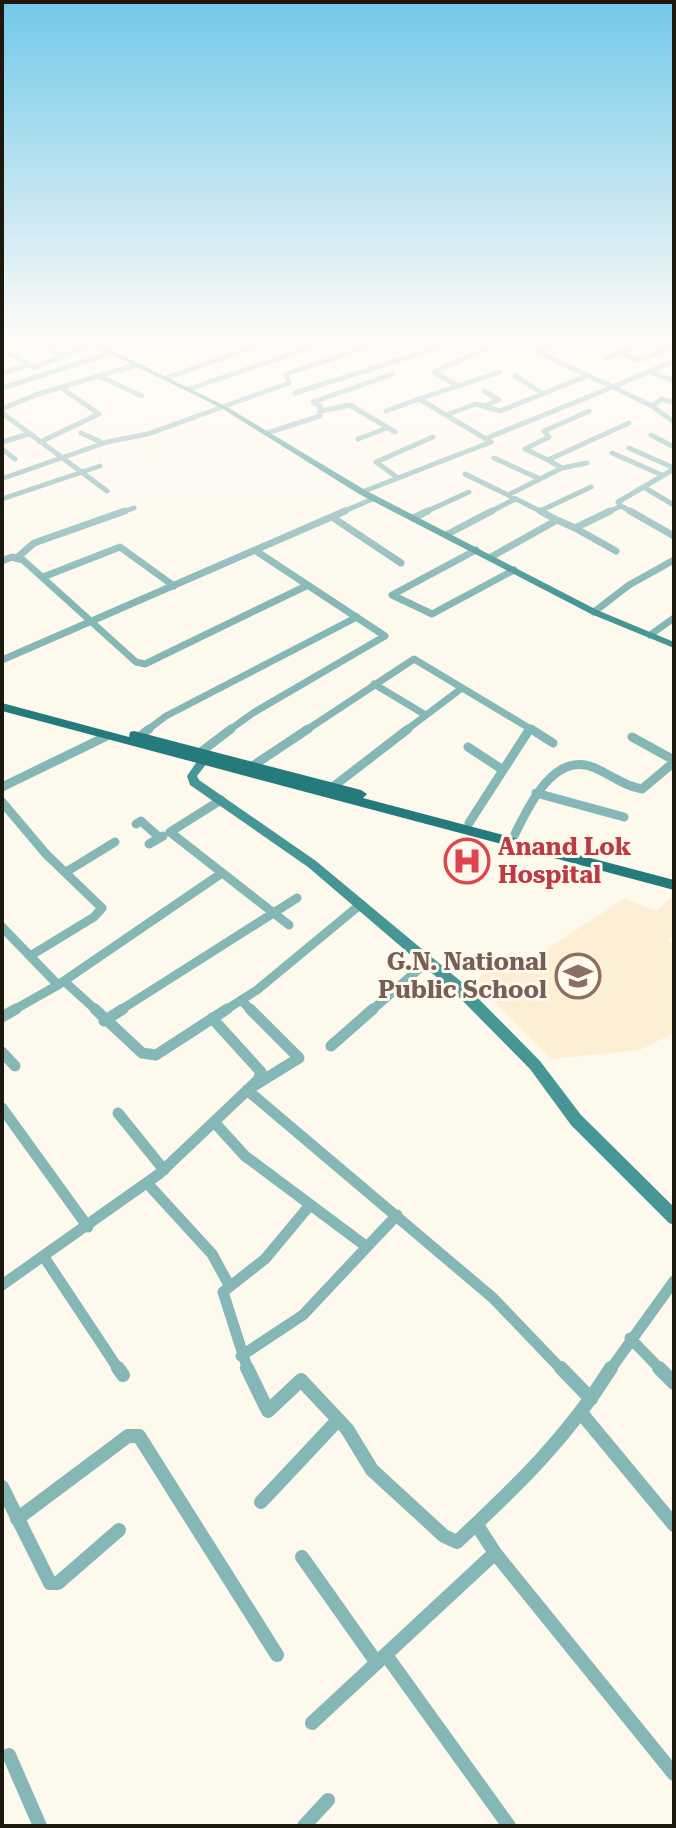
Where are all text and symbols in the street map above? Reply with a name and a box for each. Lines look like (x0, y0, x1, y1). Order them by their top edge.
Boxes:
place label: Anand Lok Hospital (498, 833, 632, 889)
hospital icon: Anand Lok Hospital (443, 837, 491, 885)
place label: G.N. National Public School (378, 948, 547, 1004)
school or university icon: G.N. National Public School (554, 952, 602, 1000)

